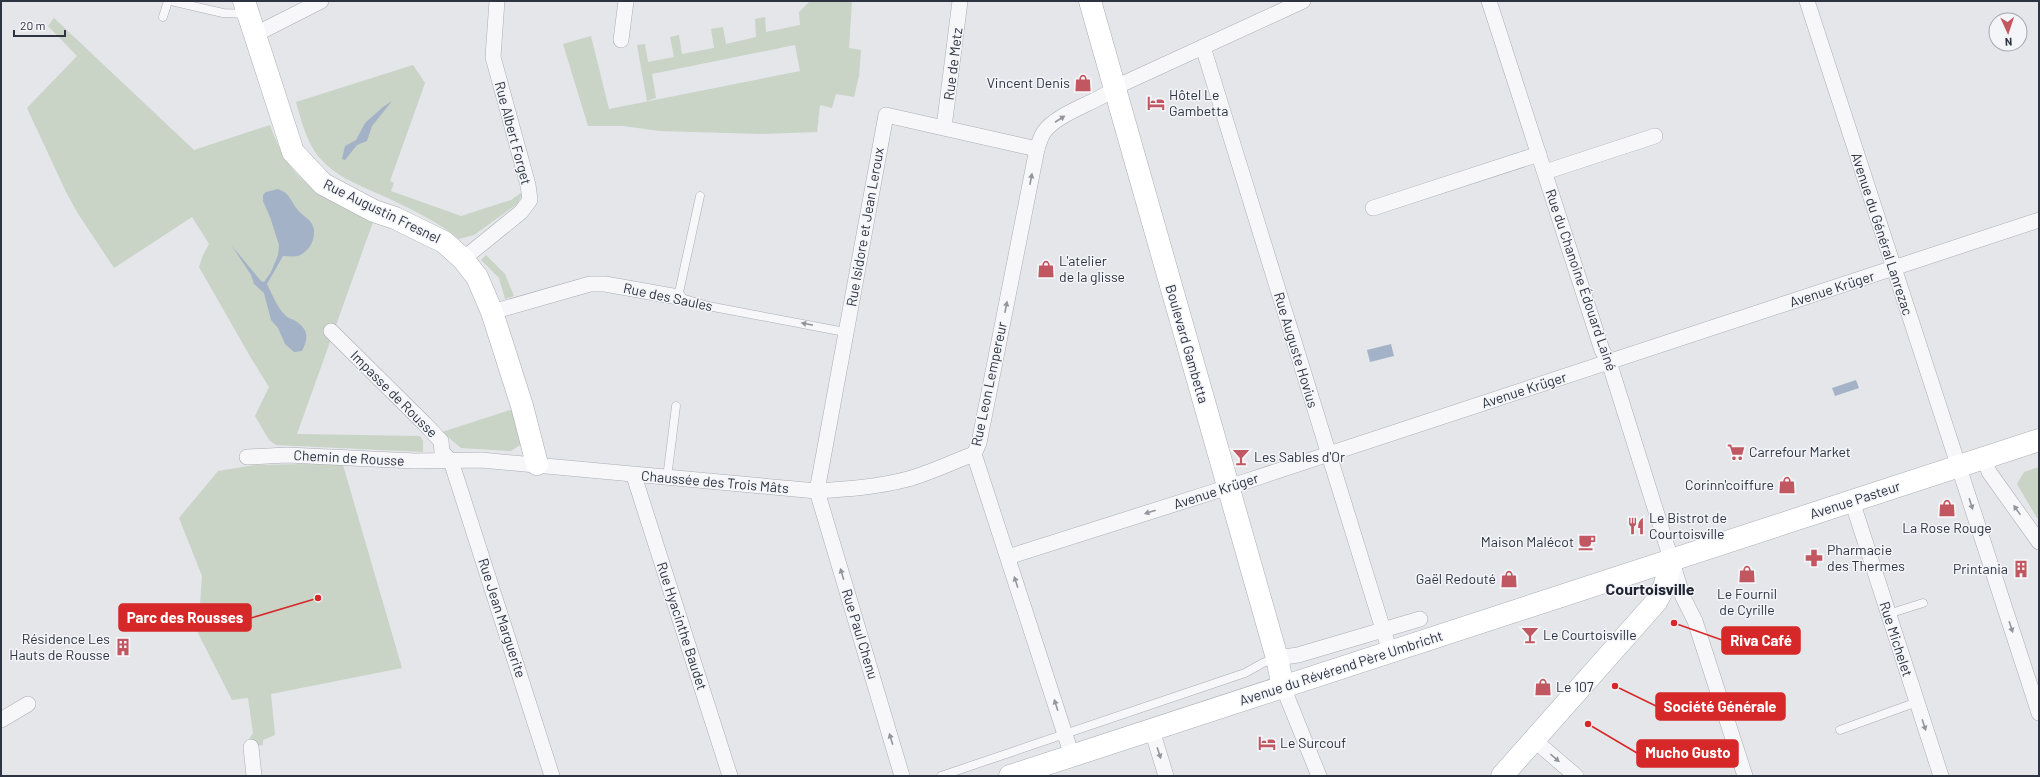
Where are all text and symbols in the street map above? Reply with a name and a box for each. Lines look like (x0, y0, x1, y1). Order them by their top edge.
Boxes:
scale bar (14, 12, 65, 38)
north arrow (1988, 12, 2028, 52)
text: 20 m (20, 18, 46, 32)
street label: Rue de Metz (940, 27, 965, 101)
text: N (2005, 36, 2013, 49)
shop icon: Vincent Denis (1073, 73, 1093, 93)
place label: Vincent Denis (987, 74, 1070, 91)
street label: Rue Albert Forget (492, 79, 535, 186)
place label: Hôtel Le Gambetta (1169, 86, 1228, 119)
hotel icon: Hôtel Le Gambetta (1146, 93, 1166, 113)
one-way arrow (1055, 115, 1065, 123)
street label: Rue Isidore et Jean Leroux (842, 146, 887, 308)
street label: Avenue du Général Lanrezac (1848, 150, 1917, 317)
one-way arrow (1028, 173, 1034, 186)
street label: Rue Augustin Fresnel (321, 175, 444, 246)
street label: Rue du Chanoine Édouard Lainé (1542, 187, 1621, 373)
place label: L'atelier de la glisse (1059, 252, 1125, 285)
shop icon: L'atelier de la glisse (1036, 259, 1056, 279)
street label: Avenue Krüger (1787, 267, 1877, 310)
street label: Rue des Saules (622, 279, 715, 314)
street label: Boulevard Gambetta (1162, 282, 1213, 405)
street label: Rue Auguste Hovius (1271, 290, 1322, 410)
one-way arrow (1003, 301, 1009, 313)
street label: Rue Leon Lempereur (967, 320, 1010, 448)
one-way arrow (801, 321, 813, 327)
street label: Impasse de Rousse (347, 347, 441, 441)
street label: Avenue Krüger (1479, 368, 1569, 411)
supermarket icon: Carrefour Market (1726, 442, 1746, 462)
place label: Carrefour Market (1749, 443, 1851, 460)
street label: Chemin de Rousse (293, 446, 405, 469)
bar icon: Les Sables d'Or (1231, 447, 1251, 467)
place label: Les Sables d'Or (1254, 448, 1345, 465)
street label: Chaussée des Trois Mâts (640, 467, 790, 496)
street label: Avenue Krüger (1171, 469, 1261, 512)
shop icon: Corinn'coiffure (1777, 475, 1797, 495)
place label: Corinn'coiffure (1685, 476, 1774, 493)
street label: Avenue Pasteur (1807, 477, 1902, 522)
shop icon: La Rose Rouge (1937, 498, 1957, 518)
one-way arrow (1968, 498, 1974, 510)
one-way arrow (2013, 505, 2021, 516)
one-way arrow (1144, 509, 1156, 515)
place label: Le Bistrot de Courtoisville (1649, 509, 1727, 542)
restaurant icon: Le Bistrot de Courtoisville (1626, 516, 1646, 536)
place label: La Rose Rouge (1902, 519, 1992, 536)
cafe icon: Maison Malécot (1577, 532, 1597, 552)
place label: Maison Malécot (1481, 533, 1574, 550)
place label: Pharmacie des Thermes (1827, 541, 1905, 574)
pharmacy icon: Pharmacie des Thermes (1804, 548, 1824, 568)
street label: Rue Jean Marguerite (475, 556, 530, 680)
building icon: Printania (2011, 559, 2031, 579)
street label: Rue Hyacinthe Baudet (654, 560, 711, 692)
place label: Printania (1953, 560, 2008, 577)
shop icon: Le Fournil de Cyrille (1737, 564, 1757, 584)
one-way arrow (839, 568, 845, 580)
shop icon: Gaël Redouté (1499, 569, 1519, 589)
place label: Gaël Redouté (1416, 570, 1496, 587)
one-way arrow (1013, 575, 1019, 587)
district label: Courtoisville (1606, 579, 1695, 598)
place label: Le Fournil de Cyrille (1717, 585, 1777, 618)
street label: Rue Paul Chenu (839, 587, 882, 681)
street label: Rue Michelet (1876, 599, 1917, 678)
callout: Parc des Rousses (119, 604, 251, 631)
text: Parc des Rousses (127, 608, 244, 626)
one-way arrow (2008, 622, 2014, 634)
bar icon: Le Courtoisville (1520, 625, 1540, 645)
place label: Le Courtoisville (1543, 626, 1637, 643)
street label: Avenue du Révérend Père Umbricht (1237, 627, 1445, 709)
callout: Riva Café (1722, 627, 1800, 654)
place label: Résidence Les Hauts de Rousse (9, 630, 110, 663)
text: Riva Café (1730, 631, 1792, 649)
building icon: Résidence Les Hauts de Rousse (113, 637, 133, 657)
shop icon: Le 107 (1533, 677, 1553, 697)
place label: Le 107 (1556, 678, 1594, 695)
callout: Société Générale (1656, 693, 1785, 720)
text: Société Générale (1664, 697, 1776, 715)
one-way arrow (1053, 699, 1059, 711)
one-way arrow (1921, 719, 1927, 731)
one-way arrow (888, 732, 894, 744)
hotel icon: Le Surcouf (1257, 733, 1277, 753)
place label: Le Surcouf (1280, 734, 1346, 751)
callout: Mucho Gusto (1637, 740, 1738, 767)
text: Mucho Gusto (1645, 743, 1731, 761)
one-way arrow (1156, 747, 1162, 759)
one-way arrow (1550, 753, 1560, 763)

